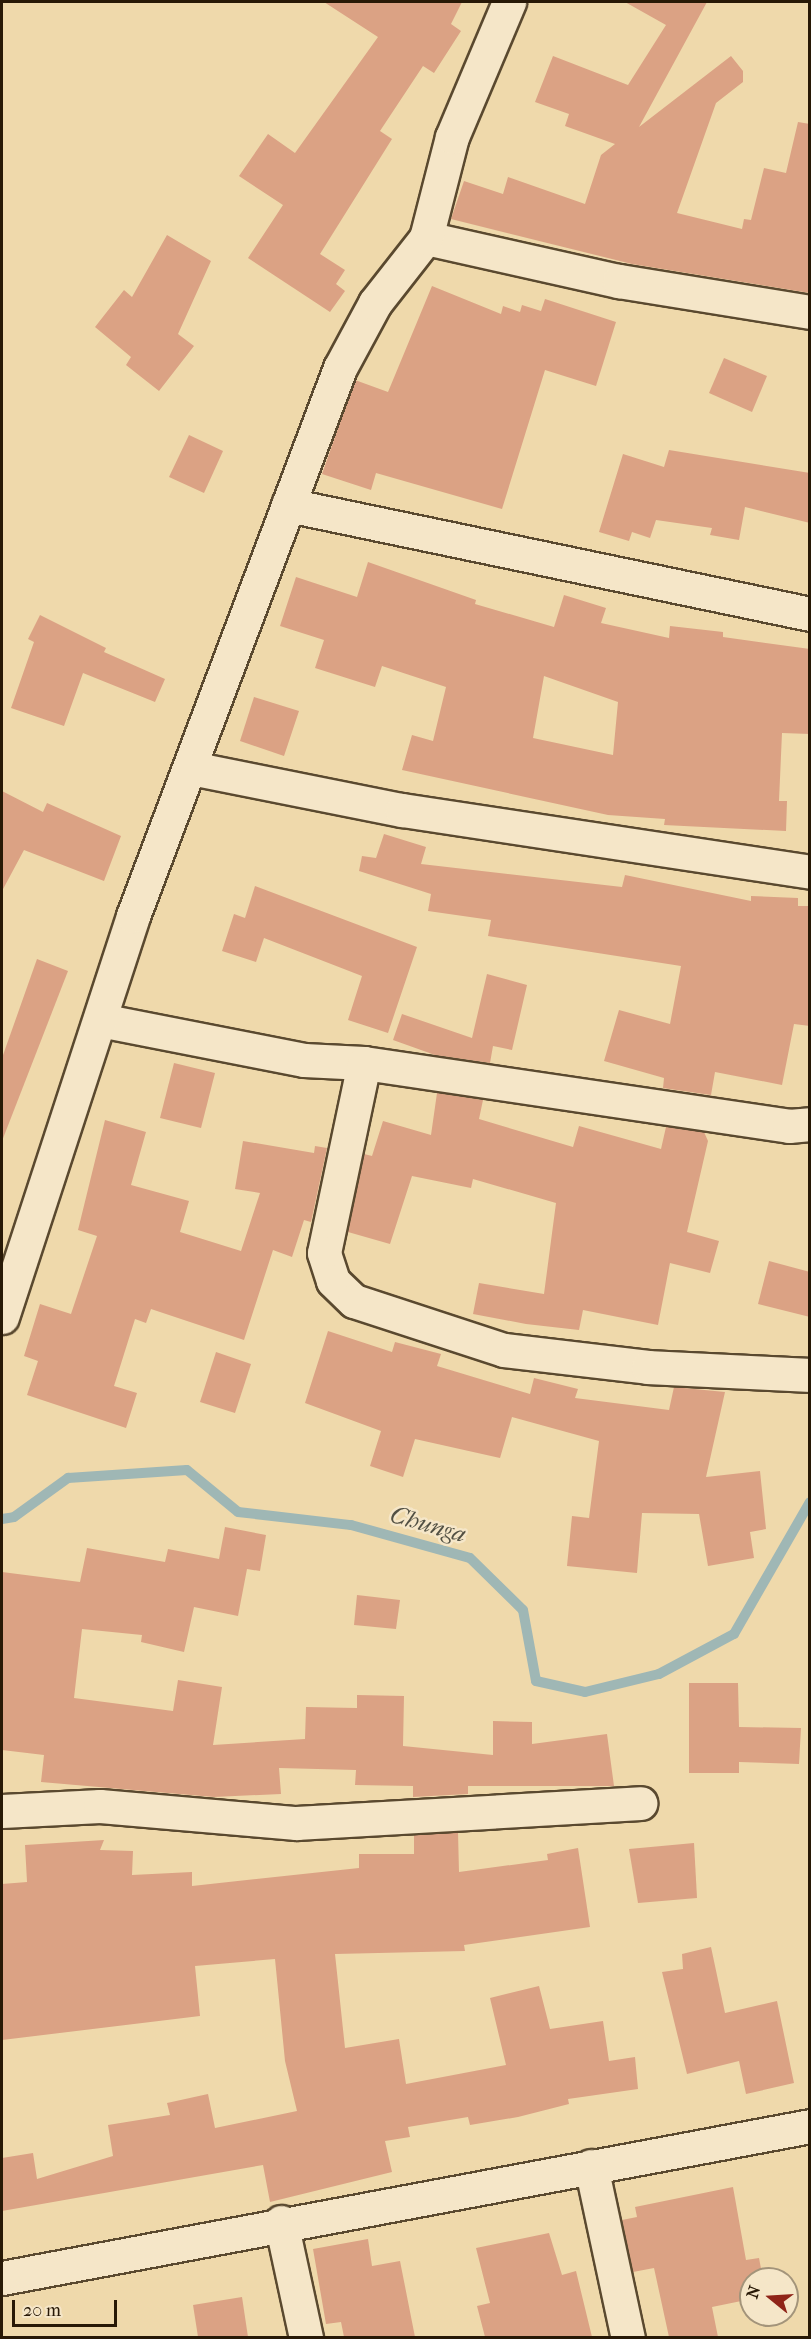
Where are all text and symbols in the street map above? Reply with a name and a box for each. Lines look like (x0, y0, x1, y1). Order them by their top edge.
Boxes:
water label: Chunga (387, 1501, 469, 1549)
north arrow (739, 2267, 799, 2327)
text: N (742, 2283, 764, 2301)
scale bar (15, 2288, 120, 2326)
text: 20 m (23, 2300, 61, 2321)

